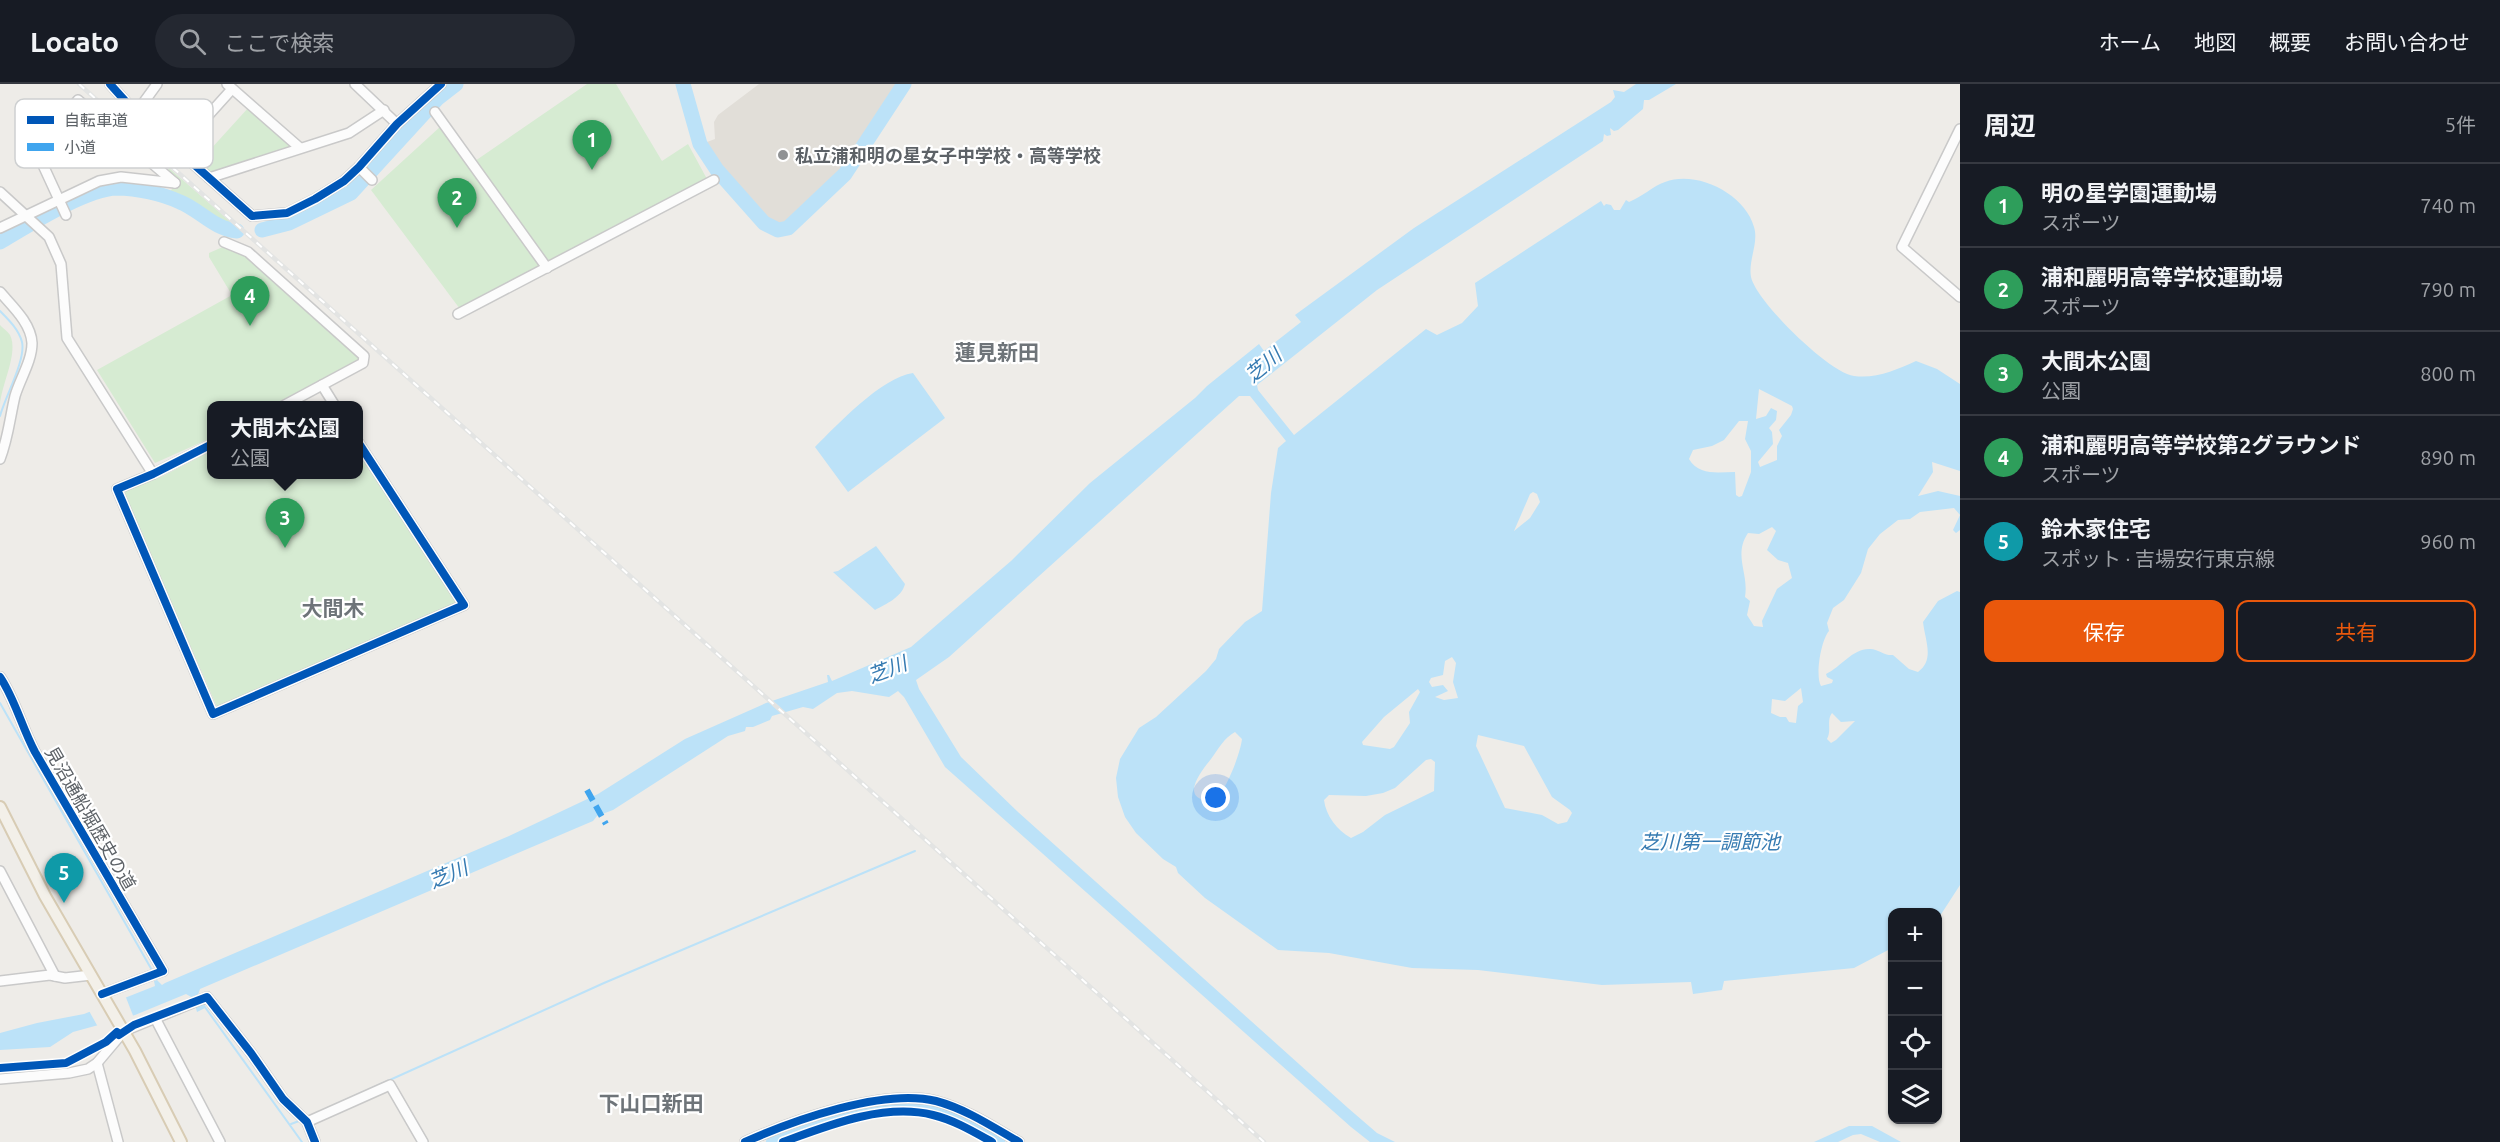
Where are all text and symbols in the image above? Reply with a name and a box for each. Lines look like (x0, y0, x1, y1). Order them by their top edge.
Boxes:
search box (155, 14, 575, 68)
icon: search (176, 25, 209, 58)
text: Locato (30, 26, 119, 57)
text: ここで検索 (224, 30, 334, 55)
text: ホーム (2099, 30, 2161, 54)
text: 地図 (2194, 30, 2236, 54)
text: 概要 (2269, 30, 2311, 54)
text: お問い合わせ (2344, 30, 2470, 54)
legend (15, 99, 213, 168)
text: 自転車道 (64, 111, 128, 129)
text: 周辺 (1984, 111, 2036, 140)
text: 5件 (2445, 113, 2476, 136)
pin: 1 (572, 120, 612, 170)
text: 小道 (64, 138, 96, 156)
place label: 私立浦和明の星女子中学校・高等学校 (795, 145, 1101, 165)
marker: 私立浦和明の星女子中学校・高等学校 (776, 148, 790, 162)
pin: 2 (438, 178, 476, 228)
text: 明の星学園運動場 (2041, 180, 2217, 205)
text: 1 (1998, 194, 2009, 217)
text: 740 m (2420, 194, 2476, 217)
text: スポーツ (2041, 211, 2121, 234)
text: 浦和麗明高等学校運動場 (2041, 264, 2283, 289)
pin: 4 (230, 276, 270, 326)
text: 2 (1998, 278, 2009, 301)
text: 790 m (2420, 278, 2476, 301)
text: スポーツ (2041, 295, 2121, 318)
district label: 蓮見新田 (955, 340, 1039, 364)
water label: 芝川 (1240, 342, 1287, 387)
text: 大間木公園 (2041, 348, 2151, 373)
text: 3 (1998, 362, 2009, 385)
text: 800 m (2420, 362, 2476, 385)
text: 公園 (2041, 379, 2081, 402)
popup (207, 401, 363, 479)
text: 大間木公園 (230, 415, 340, 440)
text: 浦和麗明高等学校第2グラウンド (2041, 432, 2361, 457)
text: 公園 (230, 446, 270, 469)
text: 4 (1998, 446, 2009, 469)
text: 890 m (2420, 446, 2476, 469)
text: スポーツ (2041, 463, 2121, 486)
pin: 3 (266, 498, 304, 548)
text: 鈴木家住宅 (2041, 516, 2151, 541)
text: 5 (1998, 530, 2009, 553)
text: 960 m (2420, 530, 2476, 553)
text: スポット · 吉場安行東京線 (2041, 547, 2275, 570)
district label: 大間木 (302, 596, 365, 620)
button: 保存 (1984, 600, 2224, 662)
button: 共有 (2236, 600, 2476, 662)
water label: 芝川 (864, 650, 912, 687)
street label: 見沼通船堀歴史の道 (42, 743, 140, 893)
your location (1201, 783, 1230, 812)
water label: 芝川第一調節池 (1640, 830, 1782, 853)
pin: 5 (44, 854, 84, 903)
water label: 芝川 (425, 855, 473, 892)
map controls (1888, 908, 1942, 1124)
button: + (1888, 908, 1942, 962)
button: − (1888, 962, 1942, 1016)
button: locate (1888, 1016, 1942, 1070)
button: layers (1888, 1070, 1942, 1124)
district label: 下山口新田 (599, 1091, 704, 1115)

